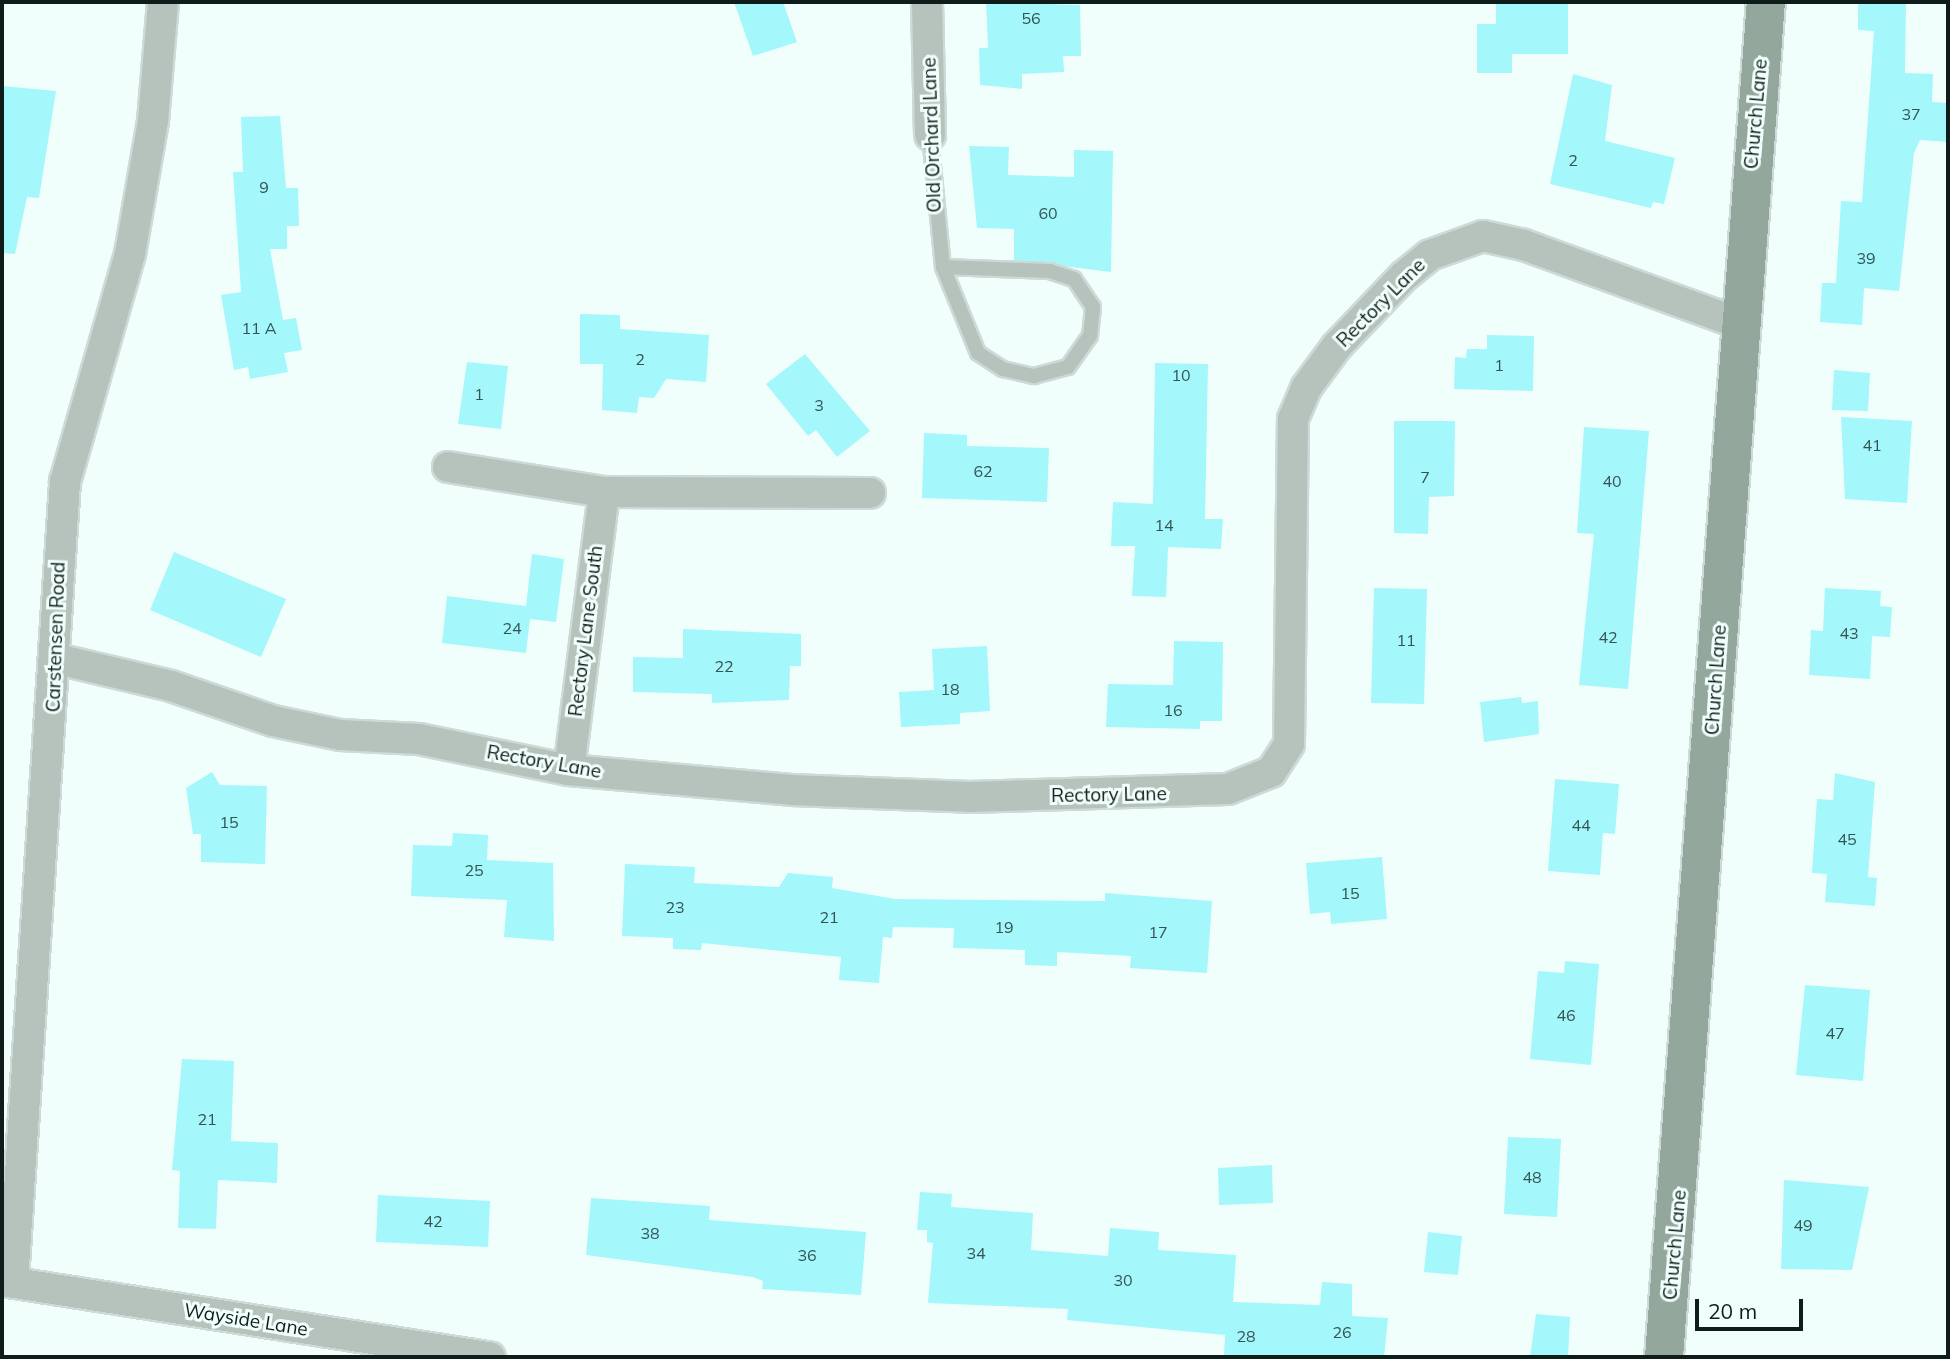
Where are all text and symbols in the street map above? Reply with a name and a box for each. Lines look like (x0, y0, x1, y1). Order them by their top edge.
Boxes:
house number: 56 (1021, 8, 1041, 28)
street label: Old Orchard Lane (918, 57, 946, 213)
street label: Church Lane (1740, 58, 1772, 170)
house number: 37 (1901, 104, 1921, 124)
house number: 2 (1568, 150, 1578, 170)
house number: 9 (259, 177, 269, 197)
house number: 60 (1038, 203, 1058, 223)
house number: 39 (1856, 248, 1876, 268)
street label: Rectory Lane (1332, 254, 1430, 352)
house number: 11 A (241, 318, 277, 338)
house number: 2 (635, 349, 645, 369)
house number: 1 (1494, 355, 1504, 375)
house number: 10 (1171, 365, 1191, 385)
house number: 1 (474, 384, 484, 404)
house number: 3 (814, 395, 824, 415)
house number: 41 (1862, 435, 1882, 455)
house number: 62 (973, 461, 993, 481)
house number: 7 (1420, 467, 1430, 487)
house number: 40 (1602, 471, 1622, 491)
house number: 14 (1154, 515, 1174, 535)
street label: Rectory Lane South (564, 544, 608, 718)
street label: Carstensen Road (42, 561, 70, 713)
house number: 24 (502, 618, 522, 638)
house number: 43 (1839, 623, 1859, 643)
street label: Church Lane (1701, 624, 1731, 736)
house number: 42 (1598, 627, 1618, 647)
house number: 11 (1396, 630, 1416, 650)
house number: 22 (714, 656, 734, 676)
house number: 18 (940, 679, 960, 699)
house number: 16 (1163, 700, 1183, 720)
street label: Rectory Lane (485, 741, 603, 783)
street label: Rectory Lane (1051, 783, 1167, 807)
house number: 15 (219, 812, 239, 832)
house number: 44 (1571, 815, 1591, 835)
house number: 45 (1837, 829, 1857, 849)
house number: 25 (464, 860, 484, 880)
house number: 15 (1340, 883, 1360, 903)
house number: 23 (665, 897, 685, 917)
house number: 21 (819, 907, 839, 927)
house number: 19 (994, 917, 1014, 937)
house number: 17 (1148, 922, 1168, 942)
house number: 46 (1556, 1005, 1576, 1025)
house number: 47 (1825, 1023, 1845, 1043)
house number: 21 (197, 1109, 217, 1129)
house number: 48 (1522, 1167, 1542, 1187)
street label: Church Lane (1659, 1189, 1691, 1301)
house number: 42 (423, 1211, 443, 1231)
house number: 49 (1793, 1215, 1813, 1235)
house number: 38 (640, 1223, 660, 1243)
house number: 34 (966, 1243, 986, 1263)
house number: 36 (797, 1245, 817, 1265)
house number: 30 (1113, 1270, 1133, 1290)
scale bar (1698, 1286, 1806, 1330)
text: 20 m (1708, 1298, 1757, 1324)
street label: Wayside Lane (182, 1299, 310, 1341)
house number: 26 (1332, 1322, 1352, 1342)
house number: 28 (1236, 1326, 1256, 1346)

